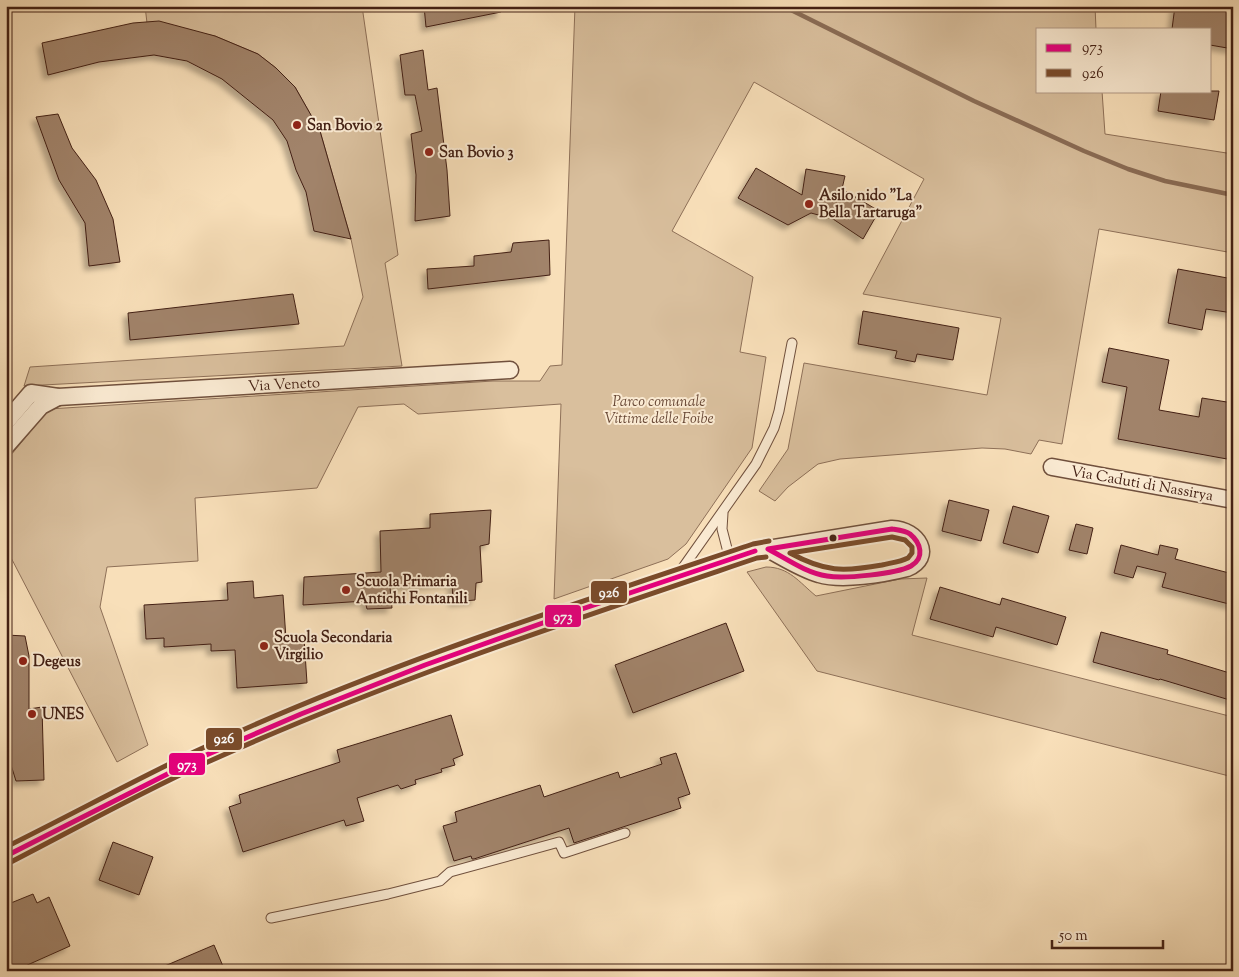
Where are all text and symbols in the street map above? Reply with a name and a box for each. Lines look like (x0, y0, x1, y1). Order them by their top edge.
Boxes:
legend (1036, 28, 1212, 92)
text: 973 (1082, 38, 1103, 59)
text: 926 (1082, 64, 1104, 85)
place label: San Bovio 2 (307, 116, 384, 137)
marker: San Bovio 2 (291, 119, 303, 131)
place label: San Bovio 3 (439, 143, 514, 164)
marker: San Bovio 3 (423, 146, 435, 158)
place label: Asilo nido "La Bella Tartaruga" (819, 186, 923, 224)
marker: Asilo nido "La Bella Tartaruga" (803, 198, 815, 210)
street label: Via Veneto (247, 373, 321, 398)
park label: Parco comunale Vittime delle Foibe (604, 392, 714, 430)
street label: Via Caduti di Nassirya (1069, 462, 1215, 507)
unlabelled marker (828, 533, 838, 543)
place label: Scuola Primaria Antichi Fontanili (356, 572, 469, 610)
line badge: 926 (590, 580, 628, 604)
marker: Scuola Primaria Antichi Fontanili (340, 584, 352, 596)
text: 926 (599, 584, 619, 604)
line badge: 973 (544, 604, 582, 628)
text: 973 (553, 608, 573, 628)
place label: Scuola Secondaria Virgilio (274, 628, 392, 666)
marker: Scuola Secondaria Virgilio (258, 640, 270, 652)
place label: Degeus (33, 652, 81, 673)
marker: Degeus (17, 655, 29, 667)
place label: UNES (42, 705, 84, 726)
marker: UNES (26, 708, 38, 720)
line badge: 926 (205, 727, 243, 751)
text: 926 (214, 730, 234, 750)
line badge: 973 (168, 752, 206, 776)
text: 973 (177, 756, 197, 776)
scale bar (1052, 917, 1163, 949)
text: 50 m (1058, 926, 1088, 947)

